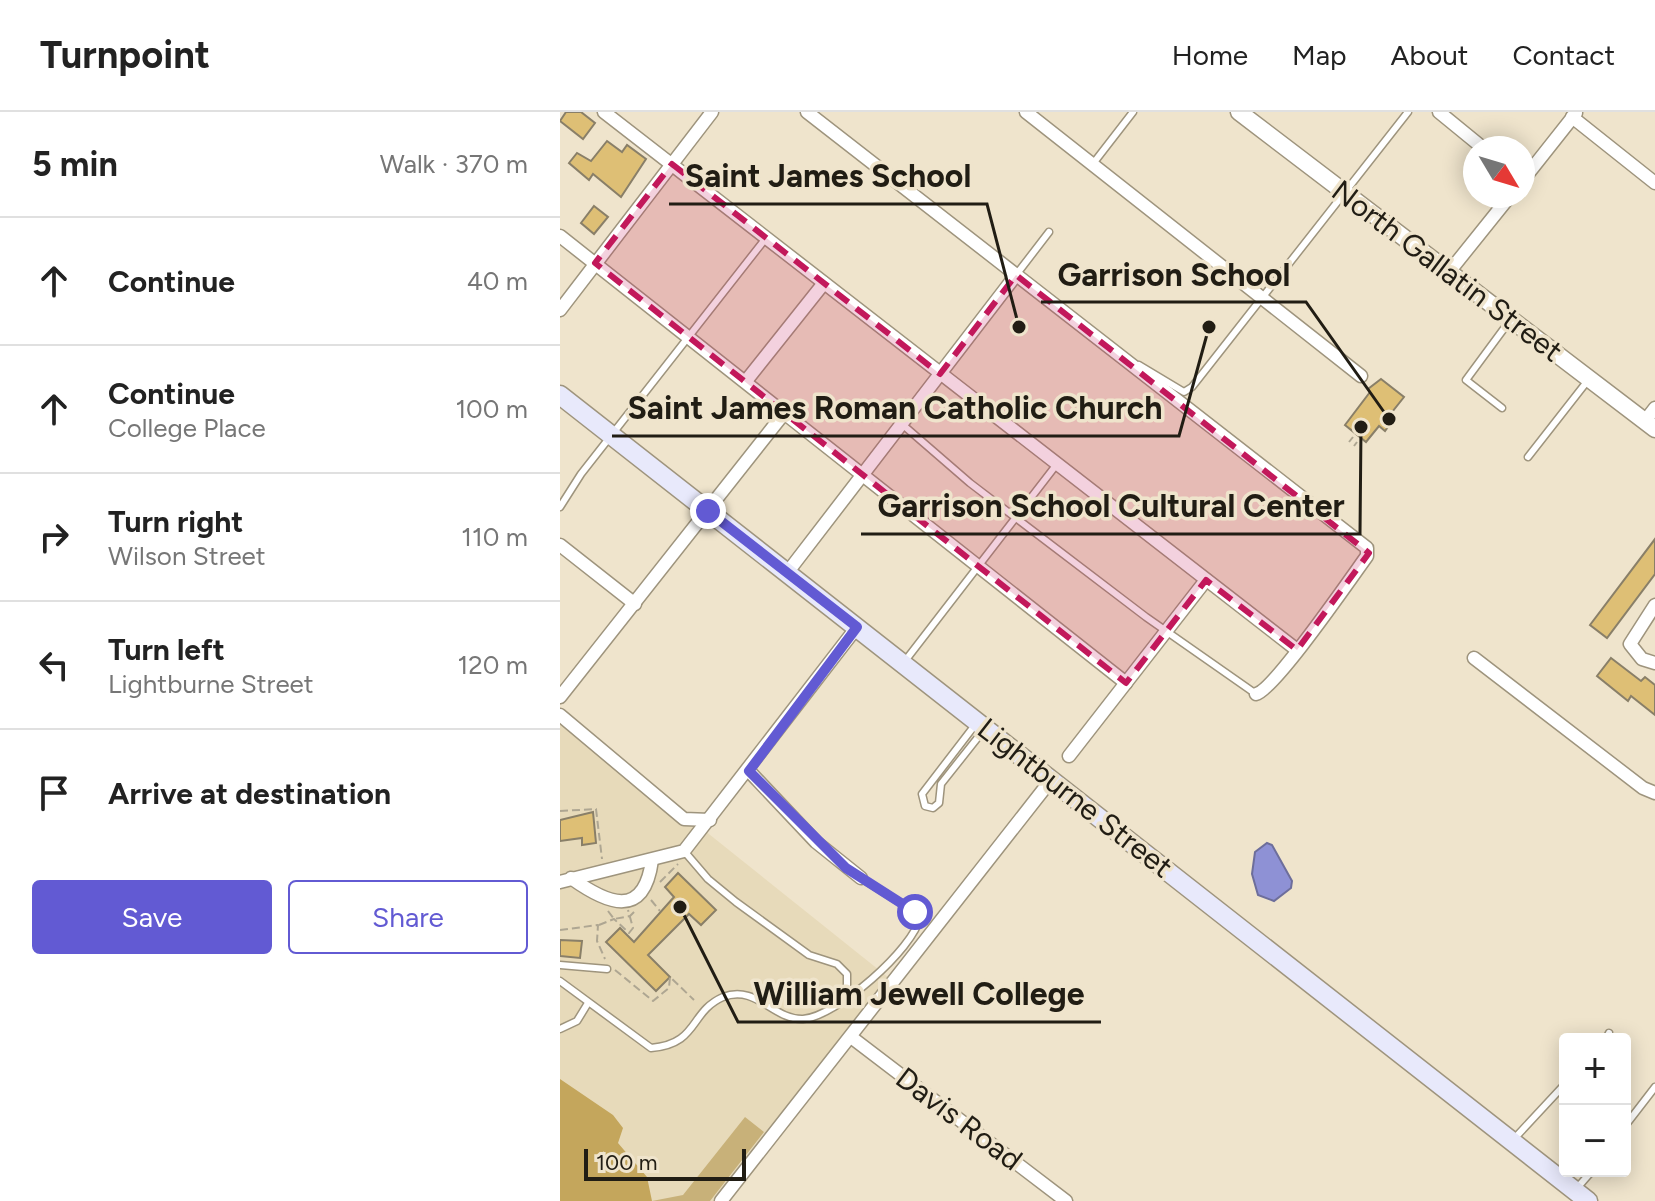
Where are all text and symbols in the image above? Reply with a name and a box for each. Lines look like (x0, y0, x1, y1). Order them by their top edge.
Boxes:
text: Turnpoint (40, 32, 210, 78)
text: Home (1172, 38, 1248, 72)
text: Map (1292, 38, 1347, 72)
text: About (1391, 38, 1468, 72)
text: Contact (1512, 38, 1615, 72)
north arrow (1463, 136, 1535, 208)
text: 5 min (32, 144, 118, 185)
text: Walk · 370 m (380, 148, 528, 180)
callout: Saint James School (669, 148, 987, 204)
text: Saint James School (685, 157, 971, 195)
street label: North Gallatin Street (1325, 172, 1570, 369)
callout: Garrison School (1041, 246, 1306, 302)
text: Garrison School (1058, 256, 1290, 294)
icon: ahead (32, 259, 76, 303)
text: Continue (108, 263, 235, 300)
text: 40 m (467, 265, 528, 297)
text: Continue (108, 375, 235, 412)
callout: Saint James Roman Catholic Church (612, 380, 1179, 436)
icon: ahead (32, 387, 76, 431)
text: Saint James Roman Catholic Church (627, 389, 1163, 427)
text: 100 m (455, 393, 528, 425)
text: College Place (108, 412, 266, 444)
callout: Garrison School Cultural Center (861, 478, 1360, 534)
text: Garrison School Cultural Center (877, 487, 1345, 525)
route end (690, 493, 726, 529)
text: Turn right (108, 503, 243, 540)
icon: right (32, 515, 76, 559)
text: 110 m (461, 521, 528, 553)
text: Wilson Street (108, 540, 266, 572)
text: Turn left (108, 631, 225, 668)
icon: left (32, 643, 76, 687)
text: 120 m (458, 649, 528, 681)
text: Lightburne Street (108, 668, 314, 700)
street label: Lightburne Street (970, 710, 1180, 885)
icon: arrive (32, 771, 76, 815)
text: Arrive at destination (108, 775, 391, 812)
button: Save (32, 880, 272, 954)
button: Share (288, 880, 528, 954)
route start (897, 894, 933, 930)
callout: William Jewell College (738, 966, 1101, 1022)
text: William Jewell College (754, 975, 1085, 1013)
map controls (1559, 1033, 1631, 1177)
button: + (1559, 1033, 1631, 1105)
street label: Davis Road (889, 1059, 1030, 1178)
button: − (1559, 1105, 1631, 1177)
scale bar (584, 1145, 746, 1181)
text: 100 m (596, 1149, 657, 1176)

